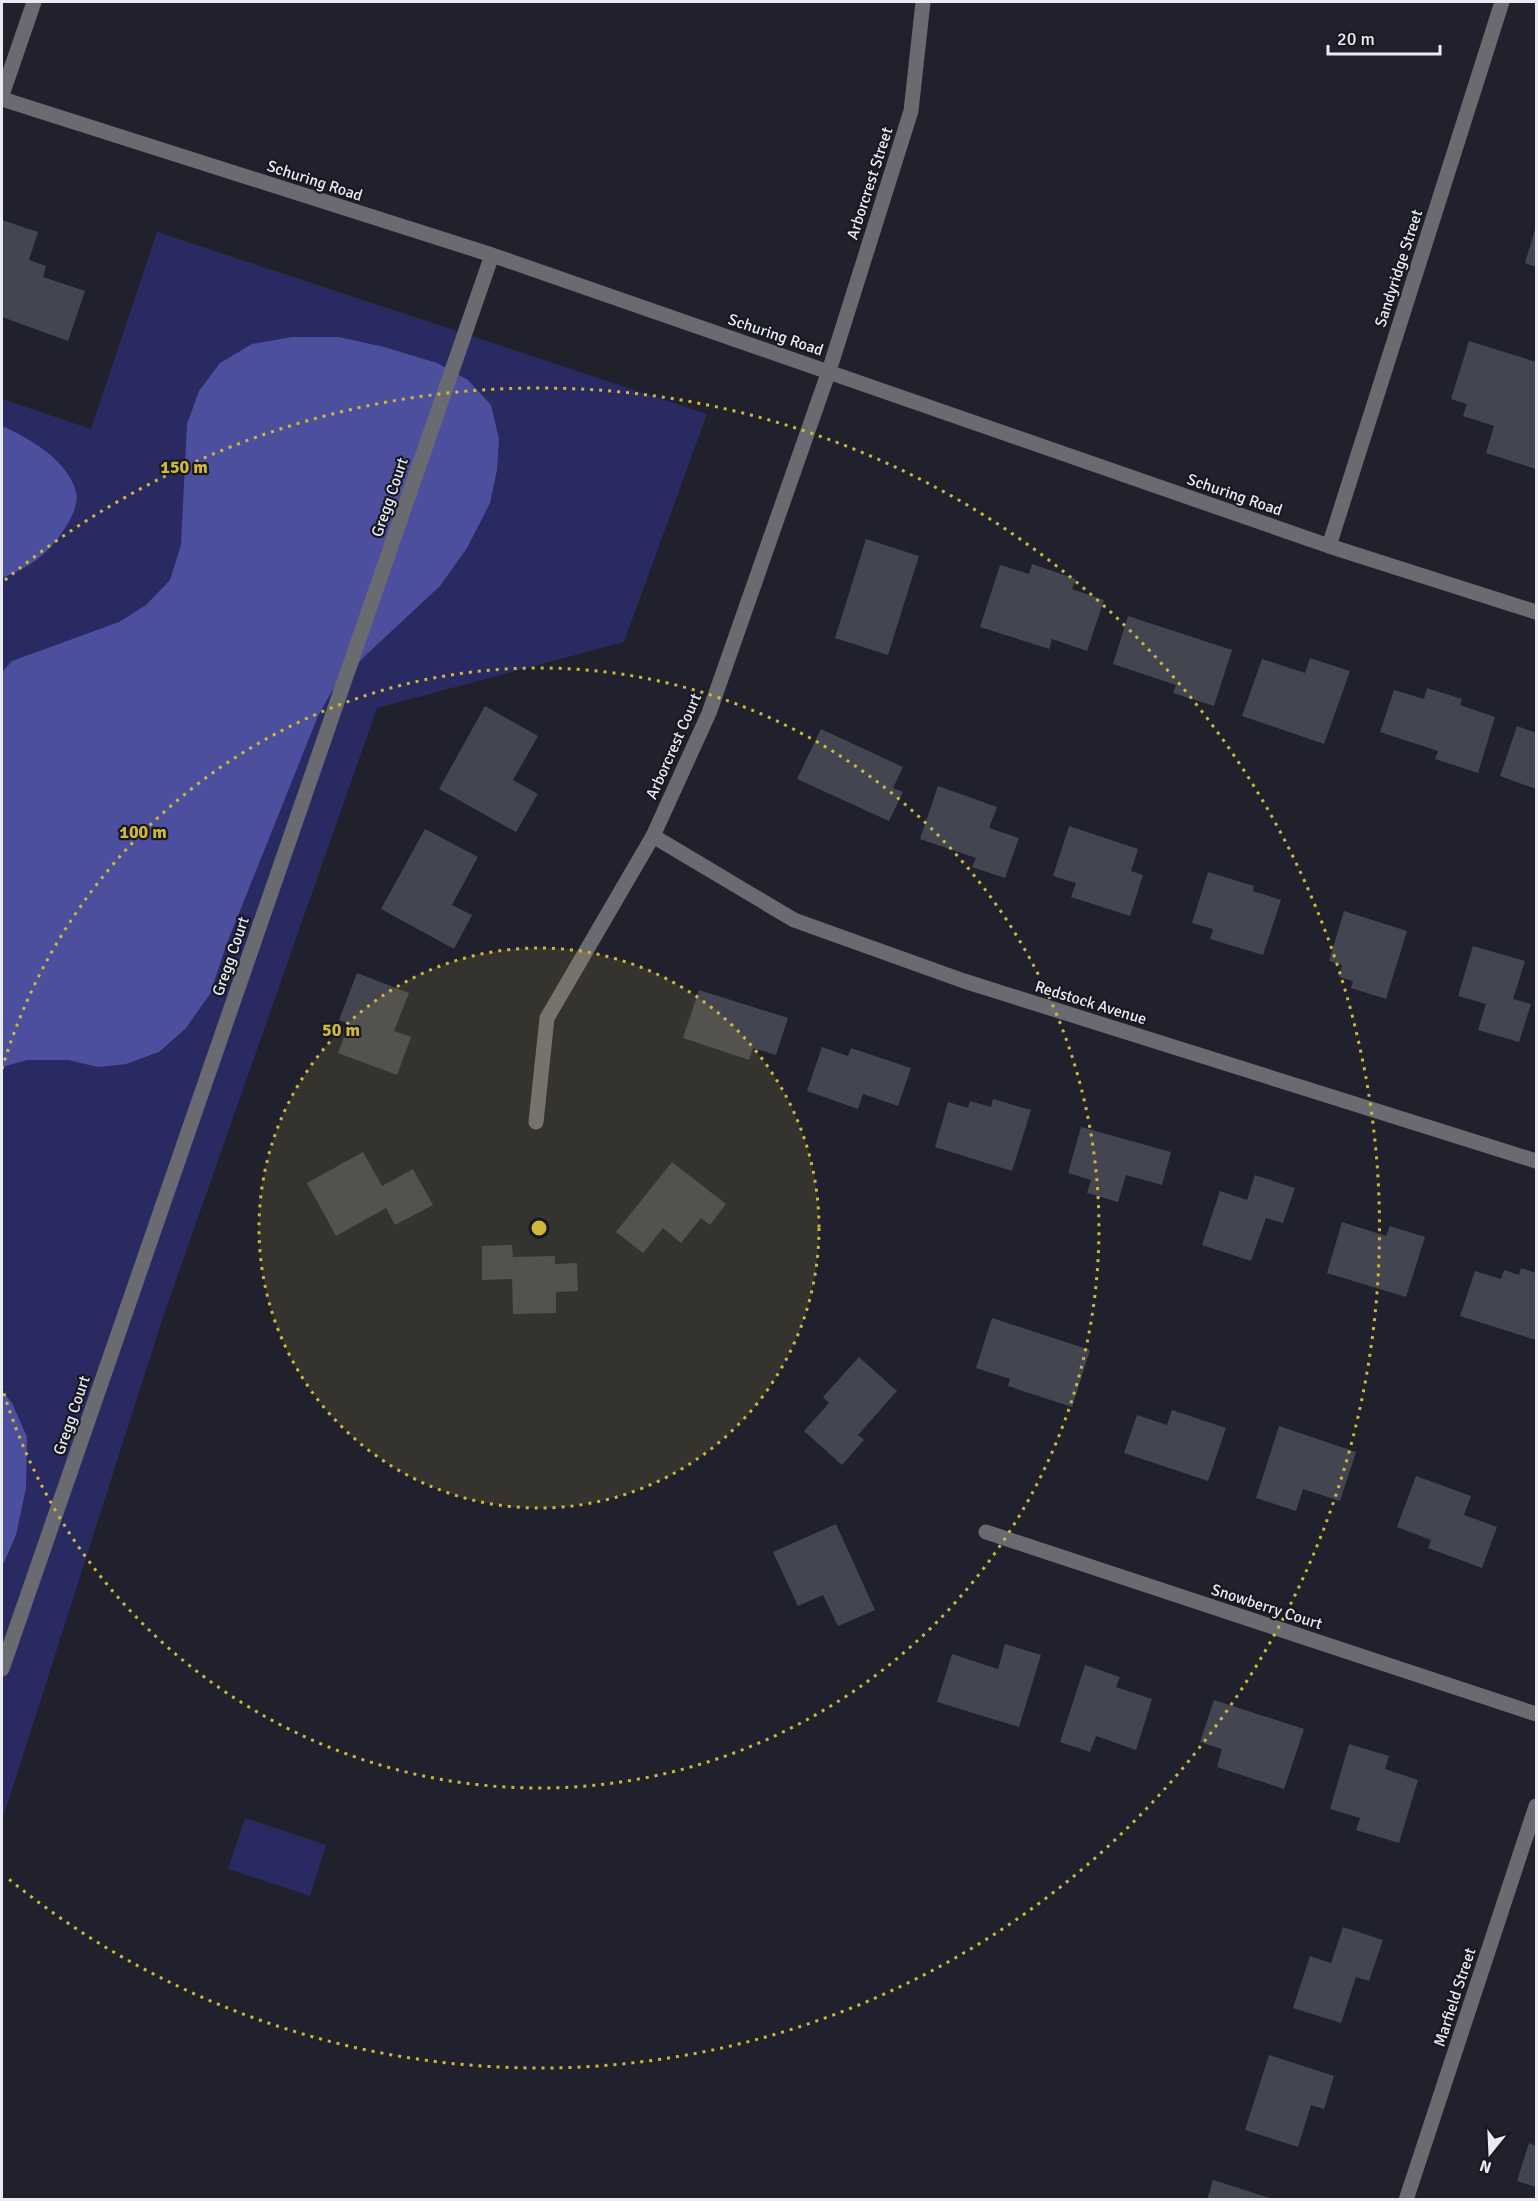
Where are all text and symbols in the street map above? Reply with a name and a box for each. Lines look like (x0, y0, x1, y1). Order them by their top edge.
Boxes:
scale bar (1328, 18, 1440, 56)
text: 20 m (1337, 28, 1375, 50)
street label: Arborcrest Street (842, 124, 898, 242)
street label: Schuring Road (264, 156, 365, 206)
street label: Sandyridge Street (1371, 207, 1427, 330)
street label: Schuring Road (725, 309, 826, 361)
street label: Gregg Court (367, 455, 413, 540)
text: 150 m (160, 456, 208, 478)
street label: Schuring Road (1184, 469, 1285, 521)
street label: Arborcrest Court (642, 690, 706, 802)
text: 100 m (119, 821, 167, 843)
street label: Gregg Court (208, 914, 254, 999)
street label: Redstock Avenue (1032, 976, 1149, 1029)
text: 50 m (322, 1019, 360, 1041)
centre of rings (529, 1218, 549, 1238)
street label: Gregg Court (49, 1373, 95, 1458)
street label: Snowberry Court (1209, 1580, 1325, 1634)
street label: Marfield Street (1430, 1945, 1480, 2049)
north arrow (1460, 2123, 1520, 2183)
text: N (1477, 2155, 1494, 2178)

